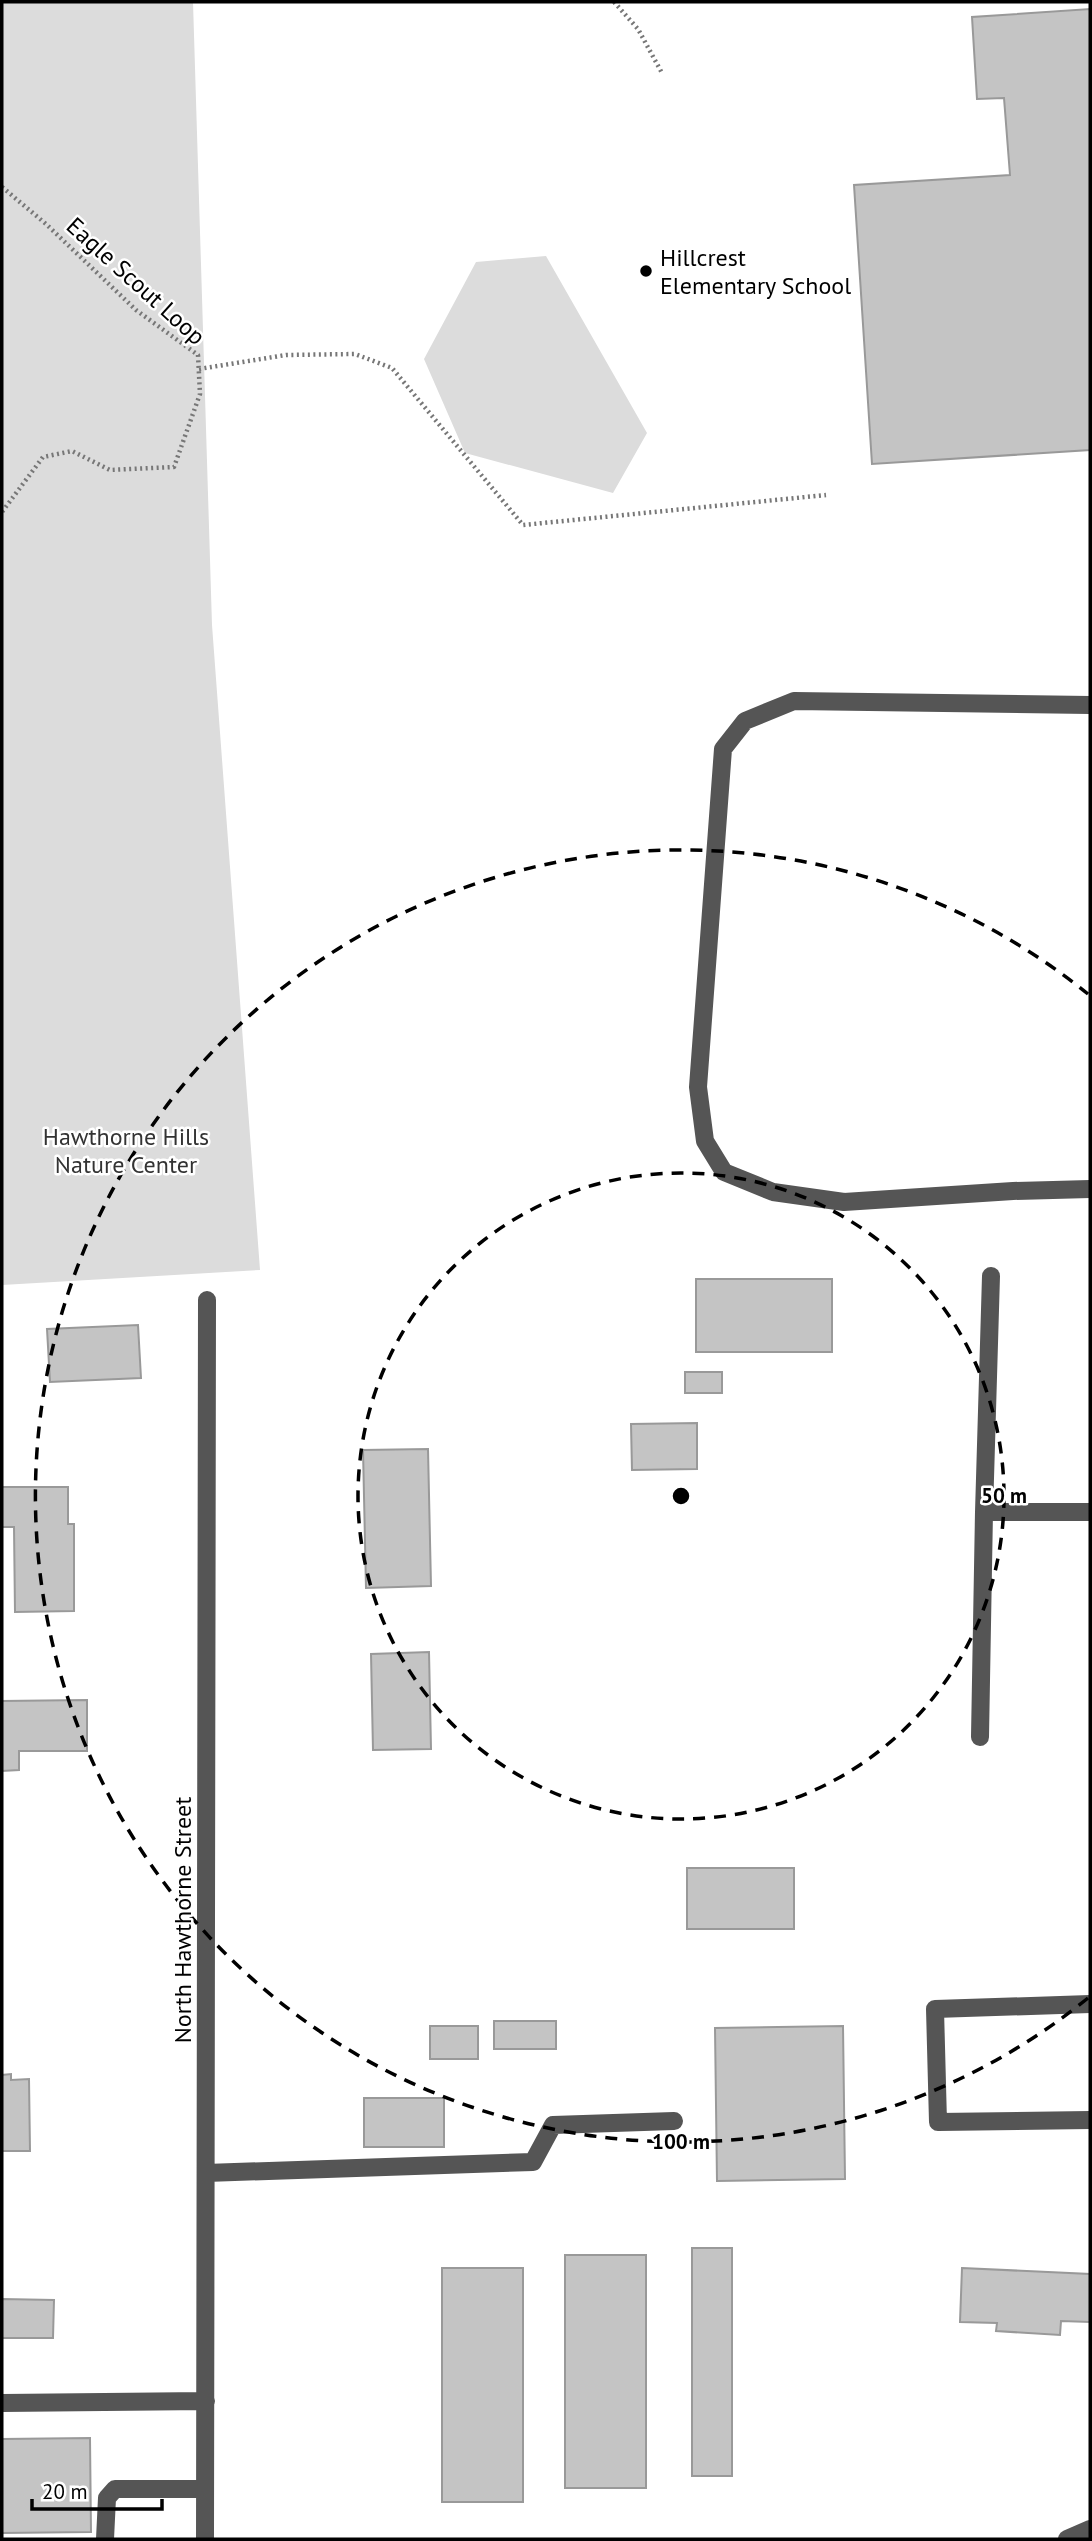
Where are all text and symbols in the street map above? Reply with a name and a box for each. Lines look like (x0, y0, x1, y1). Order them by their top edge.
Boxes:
street label: Eagle Scout Loop (60, 210, 212, 352)
place label: Hillcrest Elementary School (660, 242, 851, 301)
marker: Hillcrest Elementary School (638, 263, 654, 279)
park label: Hawthorne Hills Nature Center (43, 1121, 209, 1180)
text: 50 m (981, 1482, 1027, 1509)
centre of rings (669, 1484, 693, 1508)
street label: North Hawthorne Street (167, 1797, 198, 2043)
text: 100 m (652, 2128, 710, 2155)
scale bar (32, 2468, 161, 2512)
text: 20 m (42, 2478, 88, 2505)

